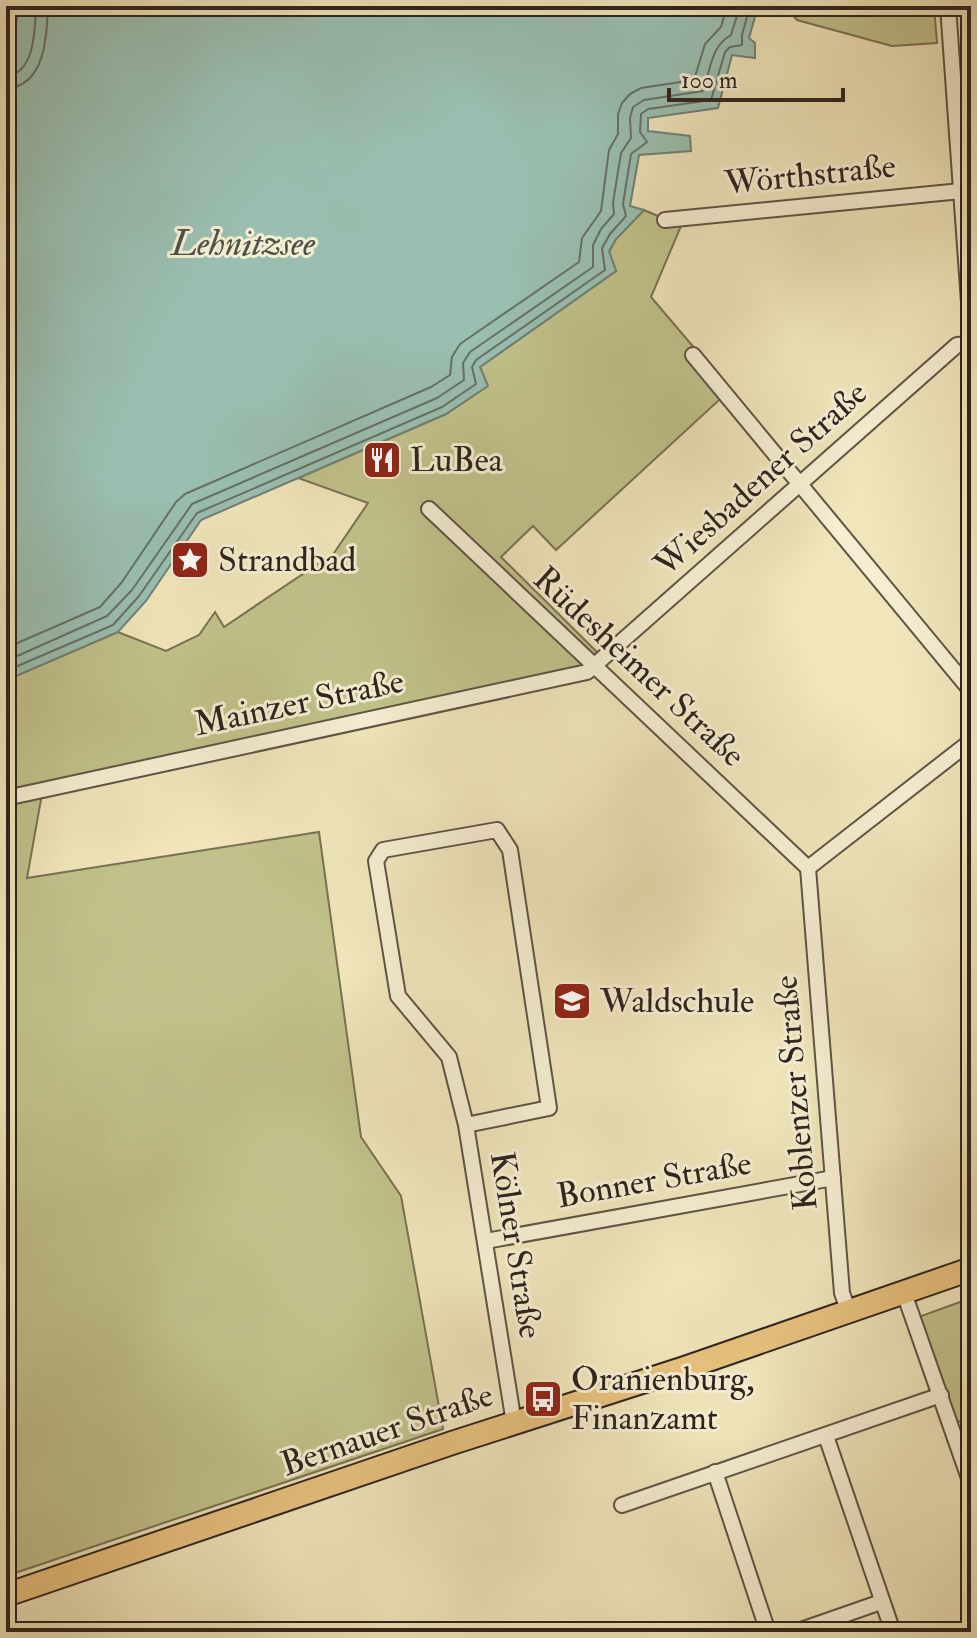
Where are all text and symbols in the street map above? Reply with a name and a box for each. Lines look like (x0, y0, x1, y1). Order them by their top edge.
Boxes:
scale bar (669, 52, 843, 102)
text: 100 m (681, 65, 738, 96)
street label: Wörthstraße (721, 145, 898, 205)
water label: Lehnitzsee (169, 221, 316, 266)
street label: Wiesbadener Straße (645, 372, 876, 587)
restaurant icon: LuBea (361, 439, 403, 481)
place label: LuBea (410, 439, 504, 482)
place icon: Strandbad (169, 539, 211, 581)
place label: Strandbad (218, 539, 356, 582)
street label: Rüdesheimer Straße (524, 558, 754, 776)
street label: Mainzer Straße (190, 660, 408, 746)
street label: Koblenzer Straße (764, 974, 828, 1212)
school or university icon: Waldschule (551, 980, 593, 1022)
place label: Waldschule (599, 980, 754, 1023)
street label: Bonner Straße (553, 1142, 755, 1218)
street label: Kölner Straße (480, 1148, 552, 1342)
place label: Oranienburg, Finanzamt (571, 1358, 755, 1440)
street label: Bernauer Straße (275, 1374, 499, 1486)
bus stop icon: Oranienburg, Finanzamt (522, 1378, 564, 1420)

